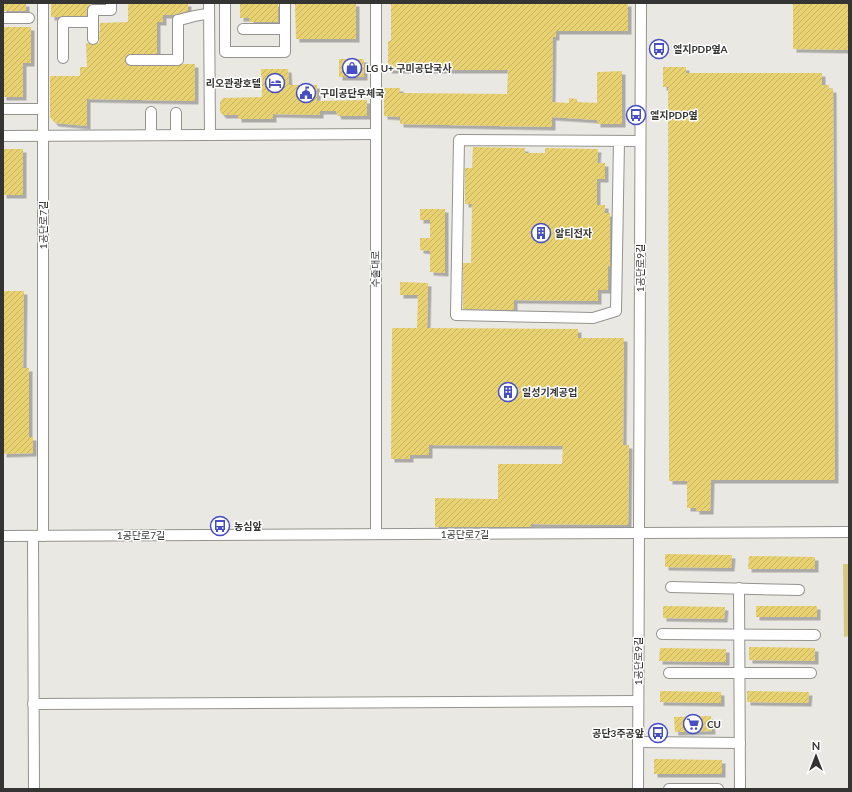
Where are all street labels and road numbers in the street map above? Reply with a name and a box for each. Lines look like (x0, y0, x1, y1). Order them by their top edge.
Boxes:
street label: 1공단로7길 (37, 201, 49, 249)
street label: 1공단로9길 (634, 244, 646, 292)
street label: 수출대로 (369, 251, 381, 287)
street label: 1공단로7길 (441, 528, 489, 540)
street label: 1공단로7길 (117, 529, 165, 541)
street label: 1공단로9길 (632, 637, 644, 685)

